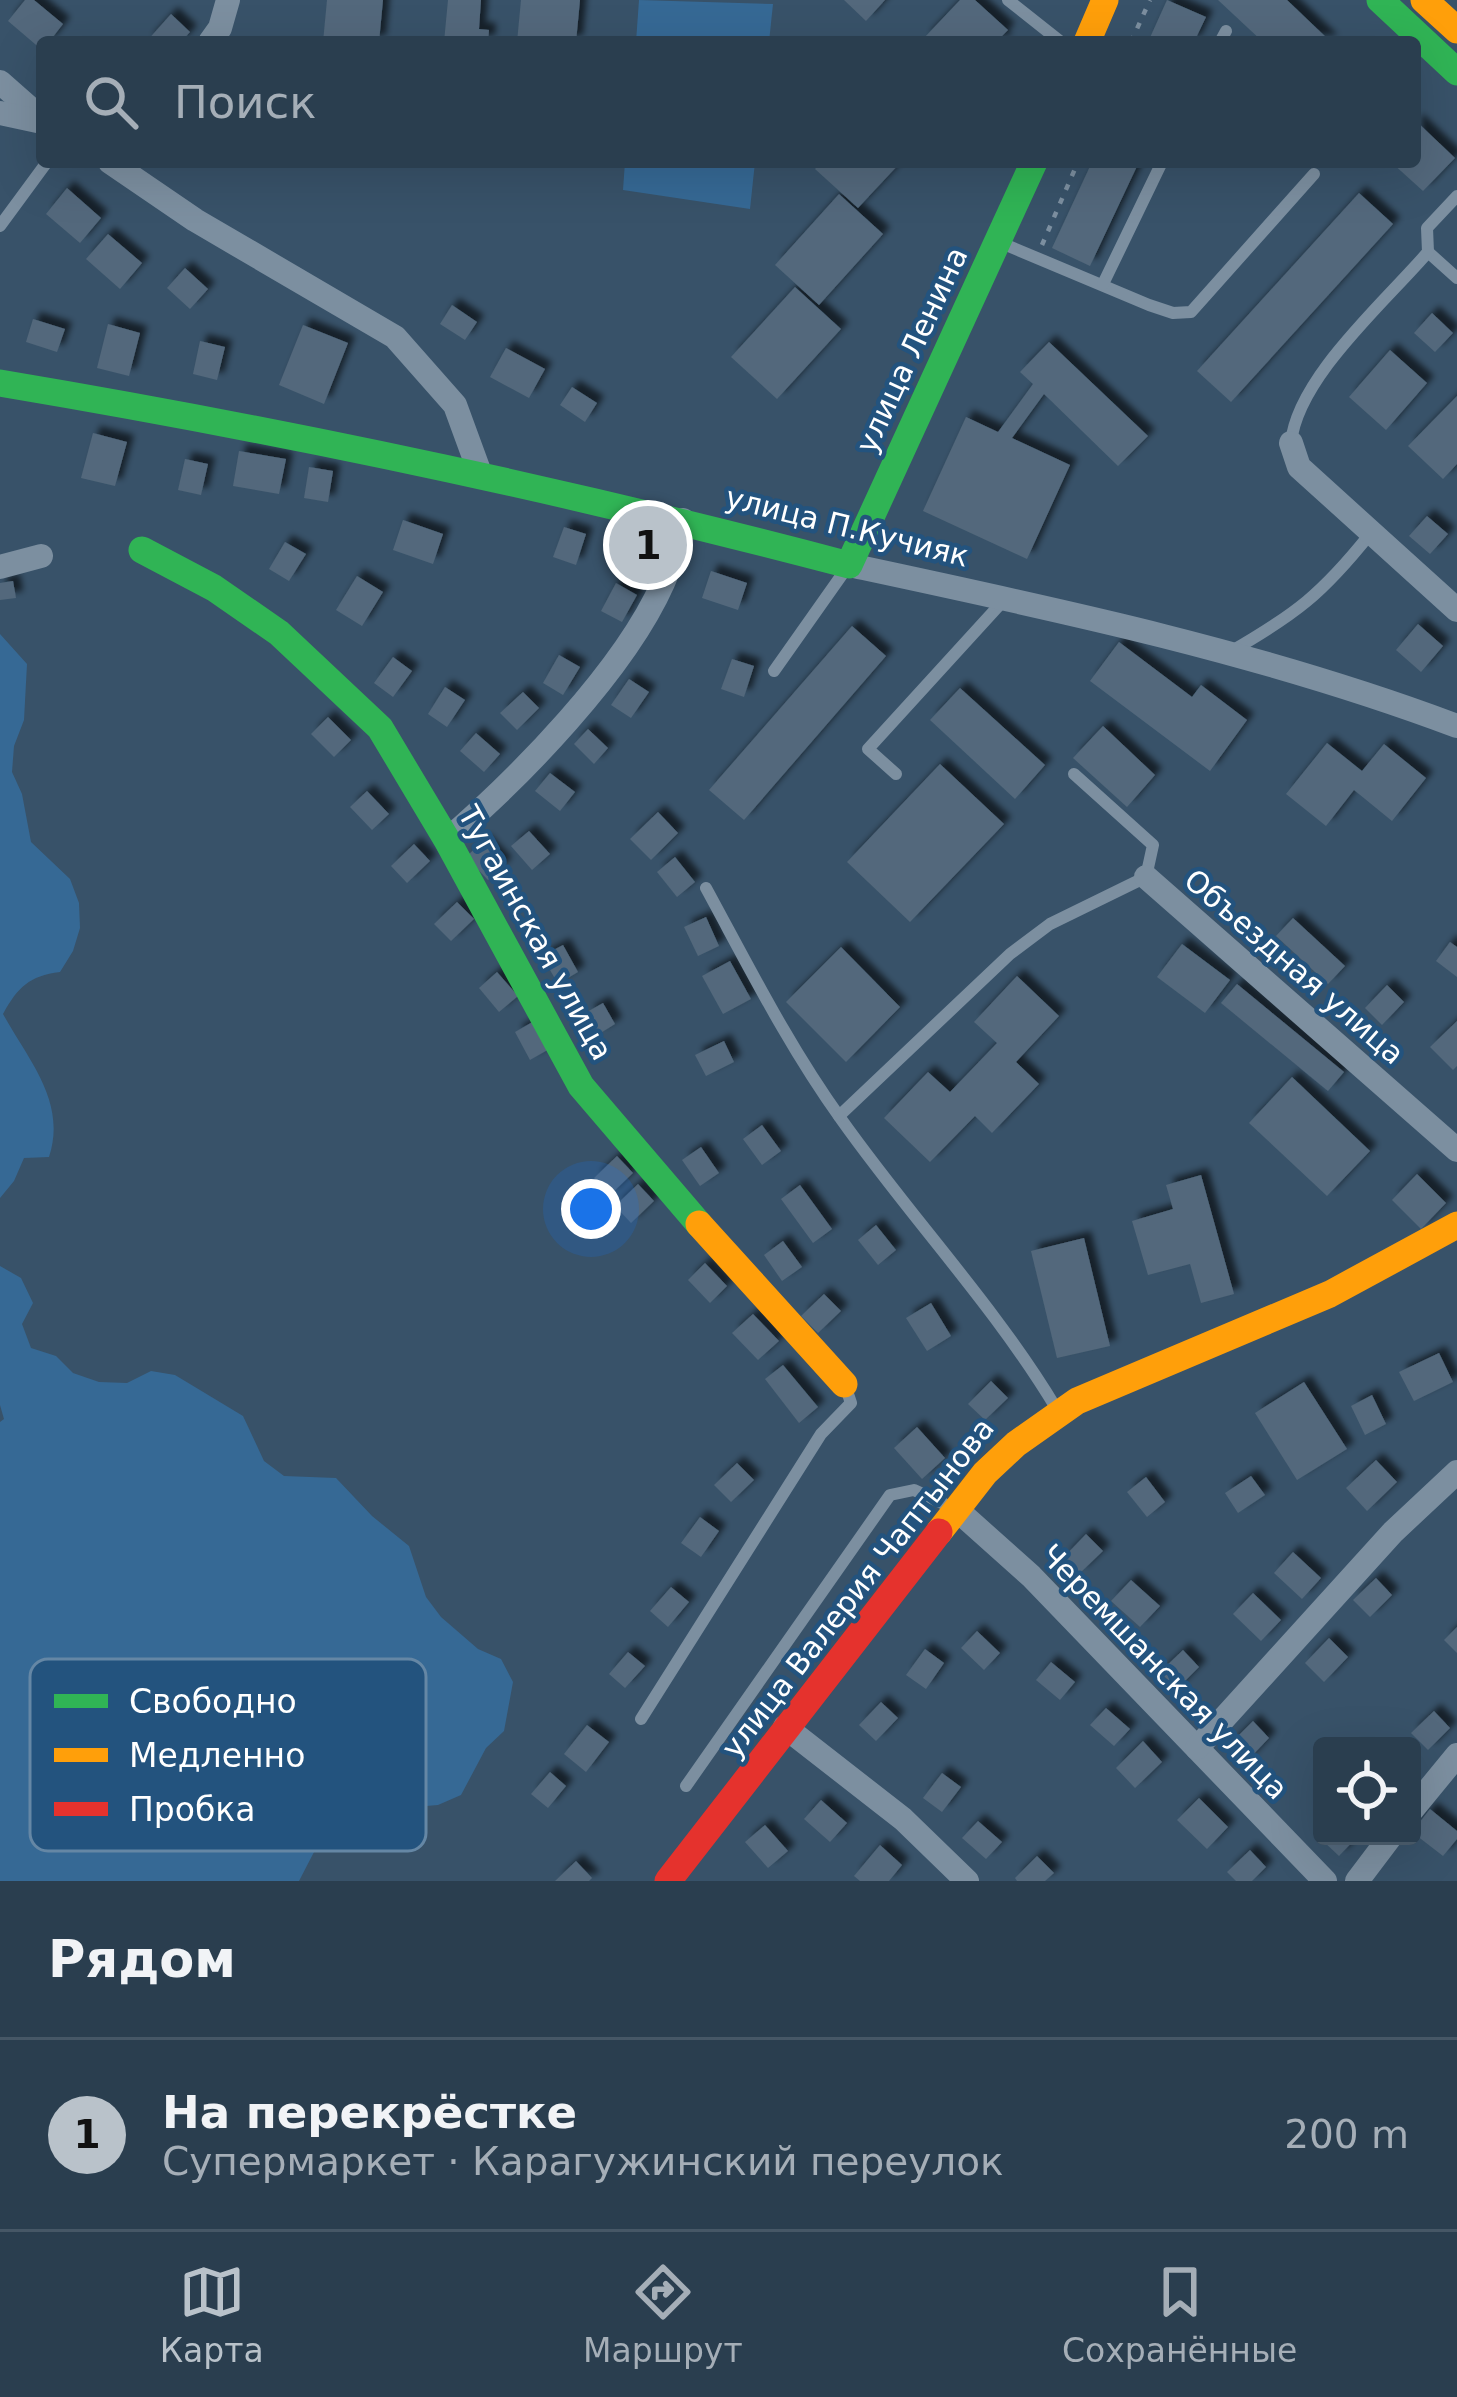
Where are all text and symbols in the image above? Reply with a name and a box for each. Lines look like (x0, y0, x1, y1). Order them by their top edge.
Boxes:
search box (36, 36, 1421, 168)
icon: search (78, 69, 144, 135)
text: Поиск (174, 76, 317, 129)
street label: улица Ленина (849, 241, 975, 458)
street label: улица П.Кучияк (722, 479, 972, 574)
pin: 1 (609, 500, 687, 590)
street label: Тугаинская улица (451, 799, 620, 1066)
street label: Объездная улица (1177, 862, 1411, 1071)
your location (561, 1179, 621, 1239)
street label: улица Валерия Чаптынова (714, 1411, 1001, 1764)
street label: Черемшанская улица (1034, 1537, 1295, 1806)
legend (30, 1659, 426, 1851)
text: Свободно (129, 1682, 297, 1721)
text: Медленно (129, 1736, 305, 1775)
map controls (1313, 1737, 1421, 1845)
button: locate (1313, 1737, 1421, 1845)
text: Пробка (129, 1790, 255, 1829)
text: Рядом (48, 1930, 236, 1989)
text: На перекрёстке (162, 2086, 577, 2139)
text: 1 (73, 2112, 101, 2157)
text: 200 m (1284, 2112, 1409, 2157)
text: Супермаркет · Карагужинский переулок (162, 2139, 1004, 2184)
tab: Карта (160, 2259, 264, 2370)
tab: Маршрут (583, 2259, 743, 2370)
tab: Сохранённые (1062, 2259, 1297, 2370)

